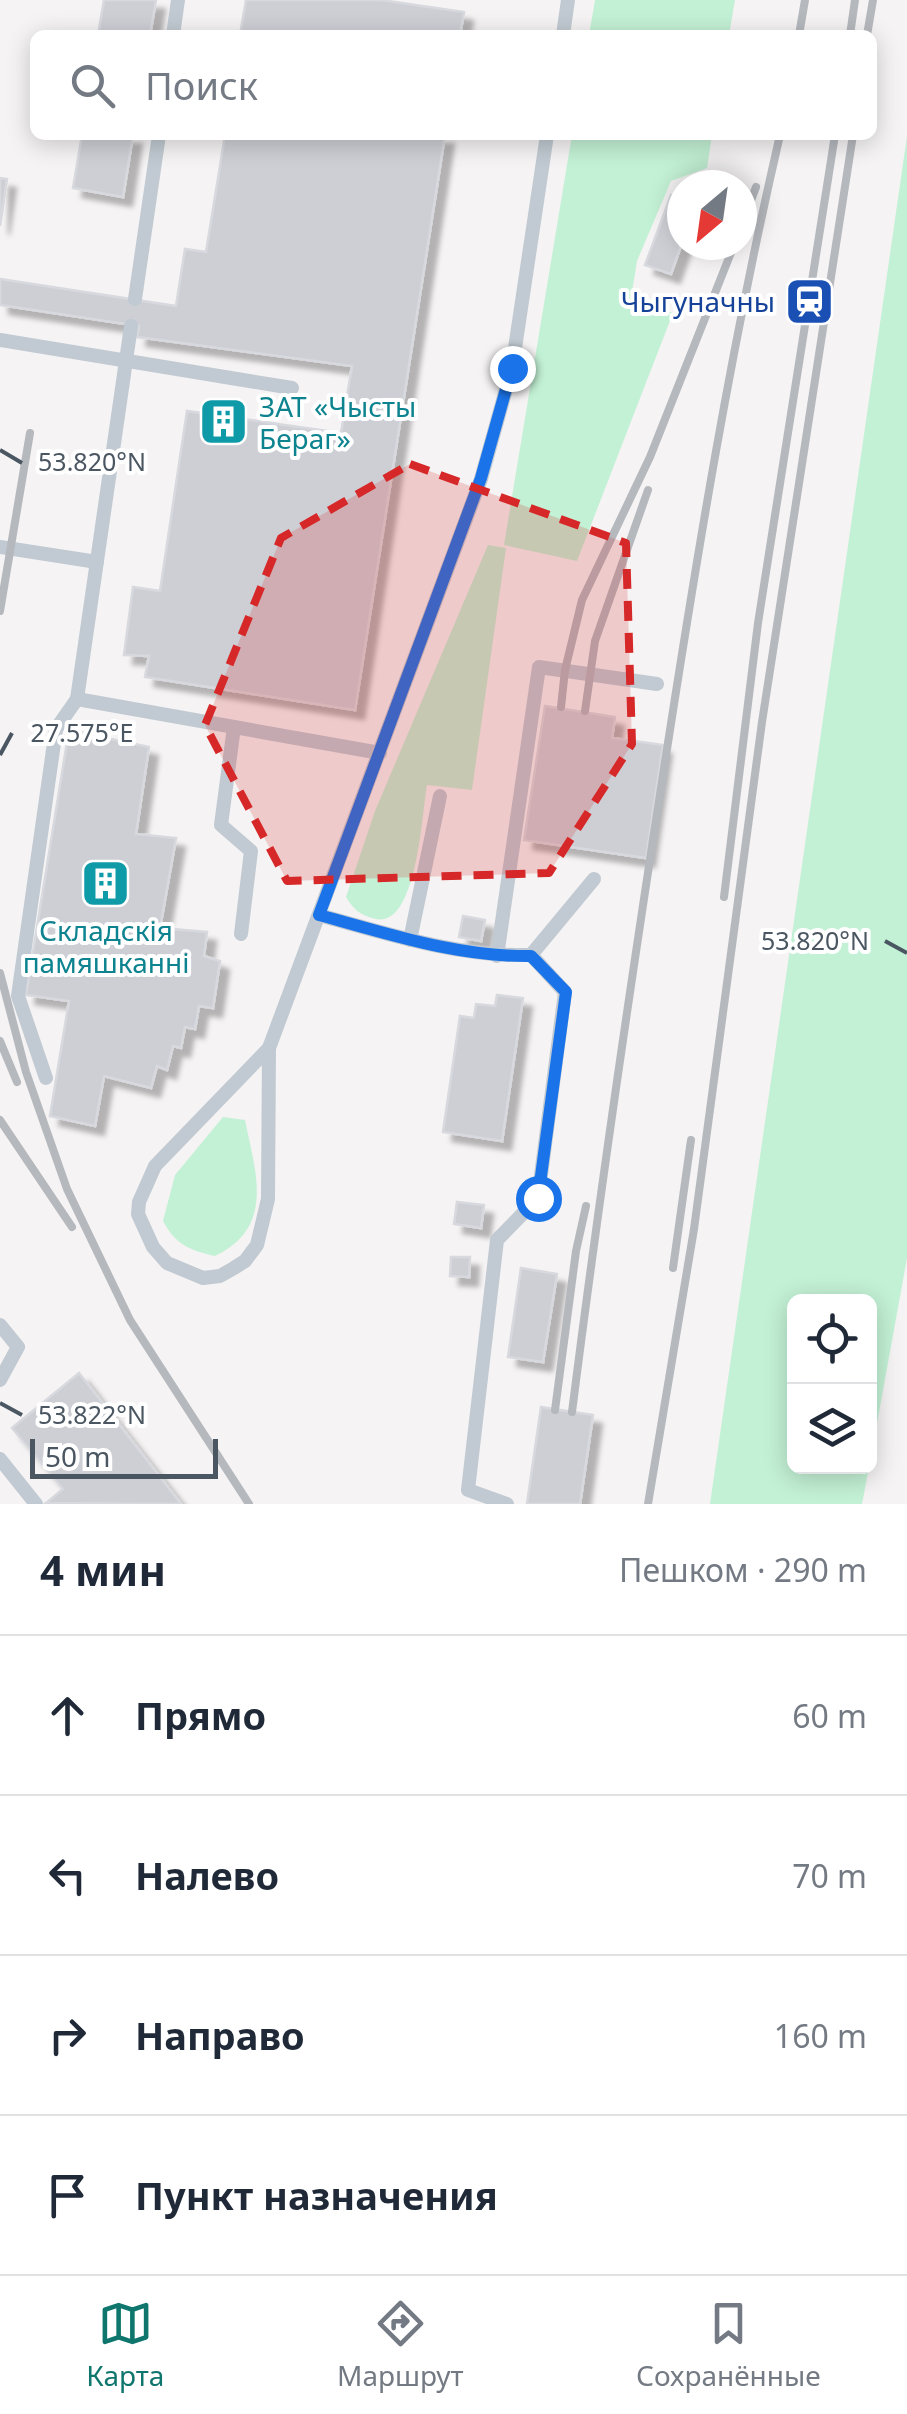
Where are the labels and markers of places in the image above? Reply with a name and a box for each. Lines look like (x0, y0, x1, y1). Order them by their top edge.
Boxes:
station icon: Чыгуначны (784, 275, 836, 327)
place label: Чыгуначны (621, 282, 775, 320)
place label: ЗАТ «Чысты Бераг» (259, 387, 416, 457)
building icon: ЗАТ «Чысты Бераг» (198, 396, 250, 448)
building icon: Складскія памяшканні (80, 857, 132, 909)
place label: Складскія памяшканні (23, 911, 189, 981)

